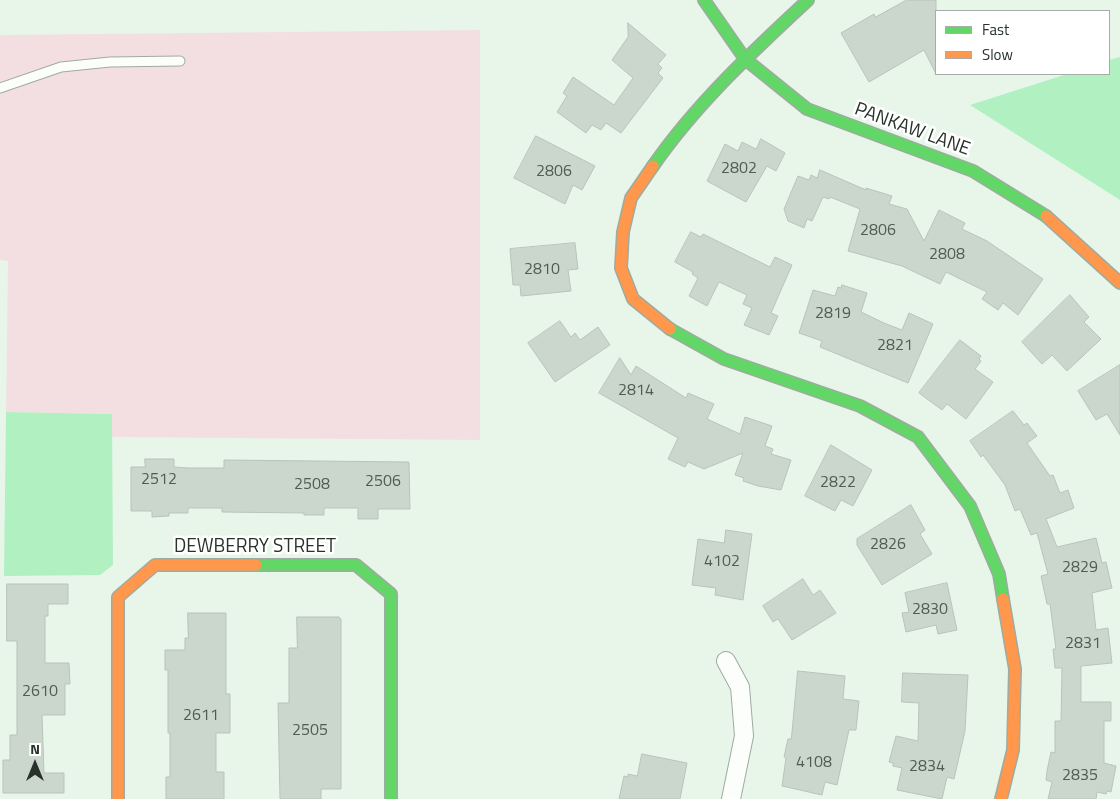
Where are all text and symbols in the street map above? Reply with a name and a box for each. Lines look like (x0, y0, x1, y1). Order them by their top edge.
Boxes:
legend (935, 10, 1110, 75)
text: Fast (982, 18, 1009, 41)
text: Slow (982, 43, 1013, 66)
street label: PANKAW LANE (851, 99, 973, 161)
house number: 2802 (721, 159, 757, 179)
house number: 2806 (536, 162, 572, 182)
house number: 2806 (860, 221, 896, 241)
house number: 2808 (929, 245, 965, 265)
house number: 2810 (524, 260, 560, 280)
house number: 2819 (815, 304, 851, 324)
house number: 2821 (877, 336, 913, 356)
house number: 2814 (618, 381, 654, 401)
house number: 2512 (141, 470, 177, 490)
house number: 2506 (365, 472, 401, 492)
house number: 2822 (820, 473, 856, 493)
house number: 2508 (294, 475, 330, 495)
house number: 2826 (870, 535, 906, 555)
street label: DEWBERRY STREET (174, 536, 336, 558)
house number: 4102 (704, 552, 740, 572)
house number: 2829 (1062, 558, 1098, 578)
house number: 2830 (912, 600, 948, 620)
house number: 2831 (1065, 634, 1101, 654)
house number: 2610 (22, 682, 58, 702)
house number: 2611 (183, 706, 219, 726)
house number: 2505 (292, 721, 328, 741)
text: N (30, 738, 40, 759)
north arrow (10, 739, 60, 789)
house number: 4108 (796, 753, 832, 773)
house number: 2834 (909, 757, 945, 777)
house number: 2835 (1062, 766, 1098, 786)

